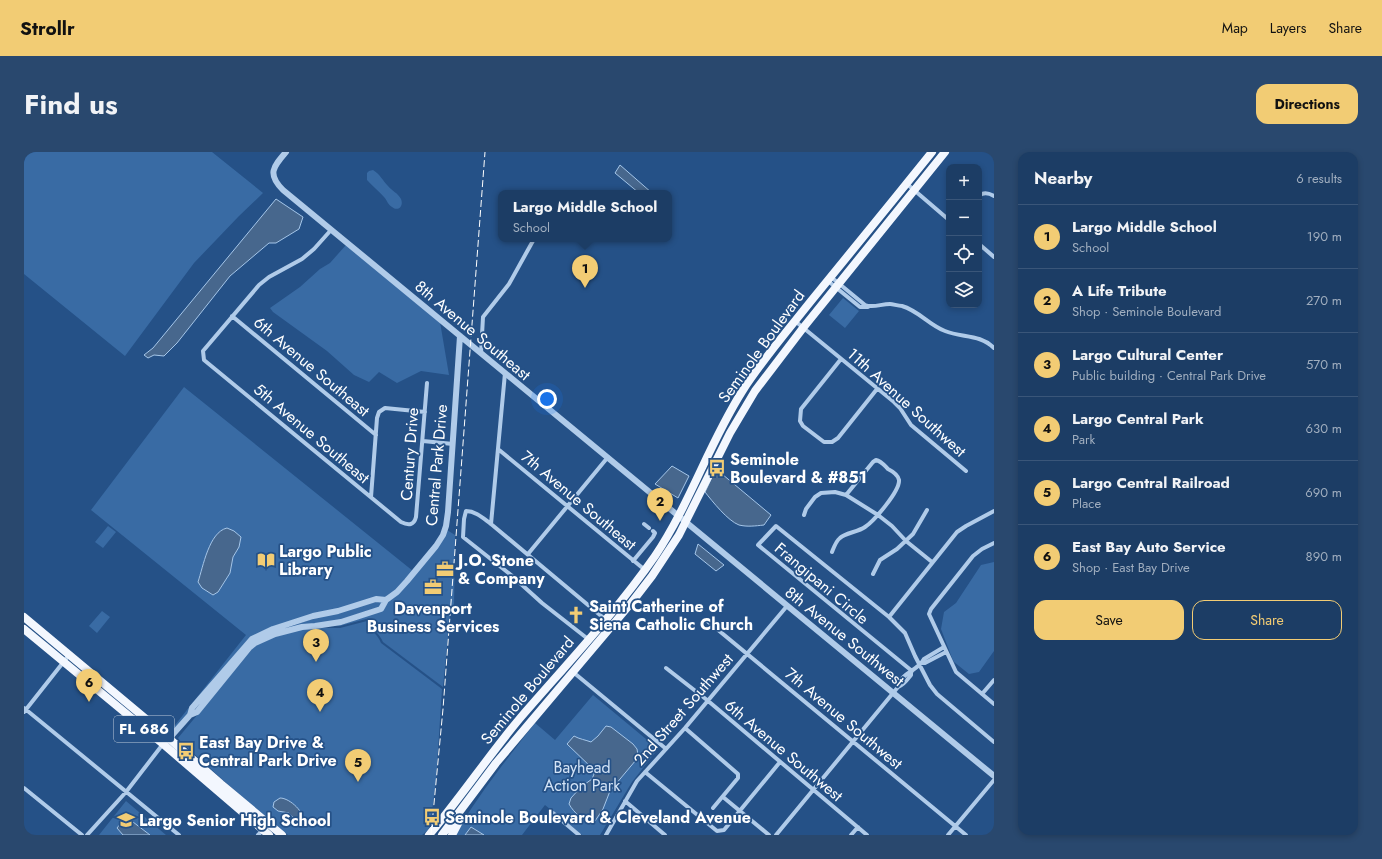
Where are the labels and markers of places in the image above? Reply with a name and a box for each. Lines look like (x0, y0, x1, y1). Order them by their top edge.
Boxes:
pin: 1 (572, 255, 598, 288)
place label: Seminole Boulevard & #851 (730, 448, 867, 489)
bus stop icon: Seminole Boulevard & #851 (707, 458, 727, 478)
pin: 2 (647, 488, 673, 521)
place label: Largo Public Library (279, 540, 372, 581)
place label: J.O. Stone & Company (455, 549, 545, 590)
library icon: Largo Public Library (256, 550, 276, 570)
office icon: J.O. Stone & Company (435, 559, 455, 579)
office icon: Davenport Business Services (423, 577, 443, 597)
place label: Saint Catherine of Siena Catholic Church (589, 595, 753, 636)
place label: Davenport Business Services (367, 597, 499, 638)
church icon: Saint Catherine of Siena Catholic Church (566, 605, 586, 625)
pin: 3 (303, 629, 329, 662)
pin: 6 (76, 669, 102, 702)
pin: 4 (307, 679, 333, 712)
place label: East Bay Drive & Central Park Drive (199, 731, 337, 772)
bus stop icon: East Bay Drive & Central Park Drive (176, 741, 196, 761)
pin: 5 (345, 749, 371, 782)
place label: Seminole Boulevard & Cleveland Avenue (445, 806, 751, 829)
bus stop icon: Seminole Boulevard & Cleveland Avenue (422, 807, 442, 827)
place label: Largo Senior High School (139, 809, 331, 832)
school or university icon: Largo Senior High School (116, 810, 136, 830)

